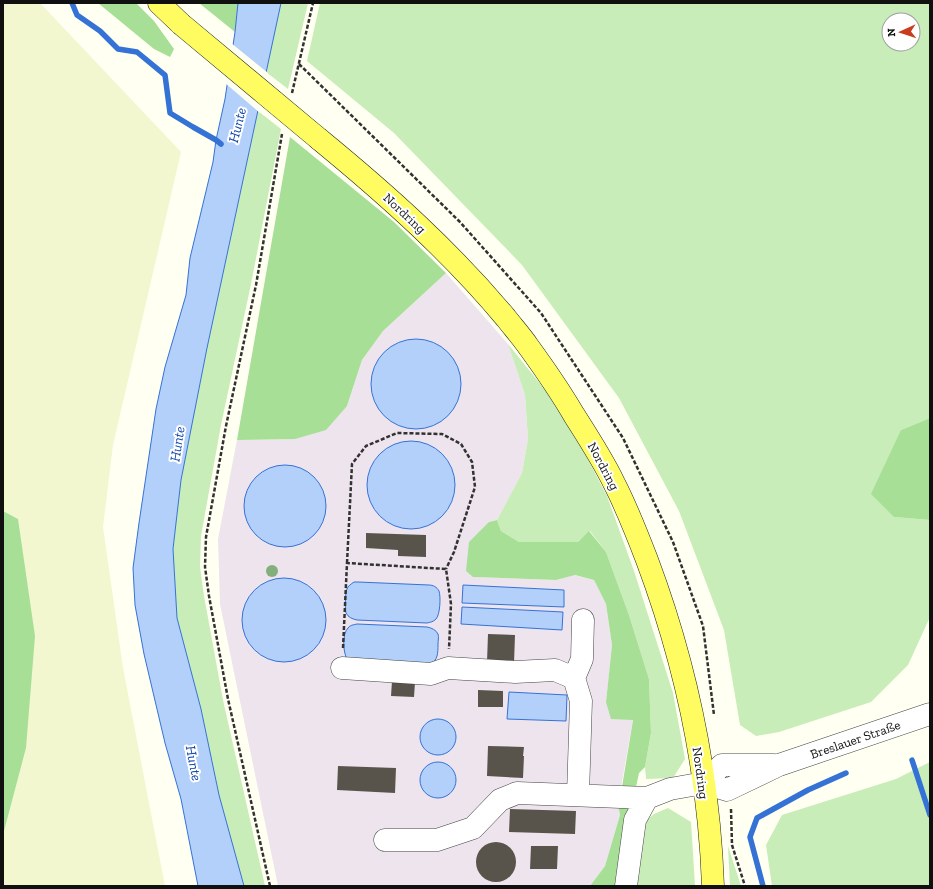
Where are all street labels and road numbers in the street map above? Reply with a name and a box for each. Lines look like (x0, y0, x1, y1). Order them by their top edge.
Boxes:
street label: Nordring (380, 190, 429, 237)
street label: Nordring (585, 440, 622, 493)
street label: Breslauer Straße (808, 717, 902, 762)
street label: Nordring (689, 746, 712, 800)

